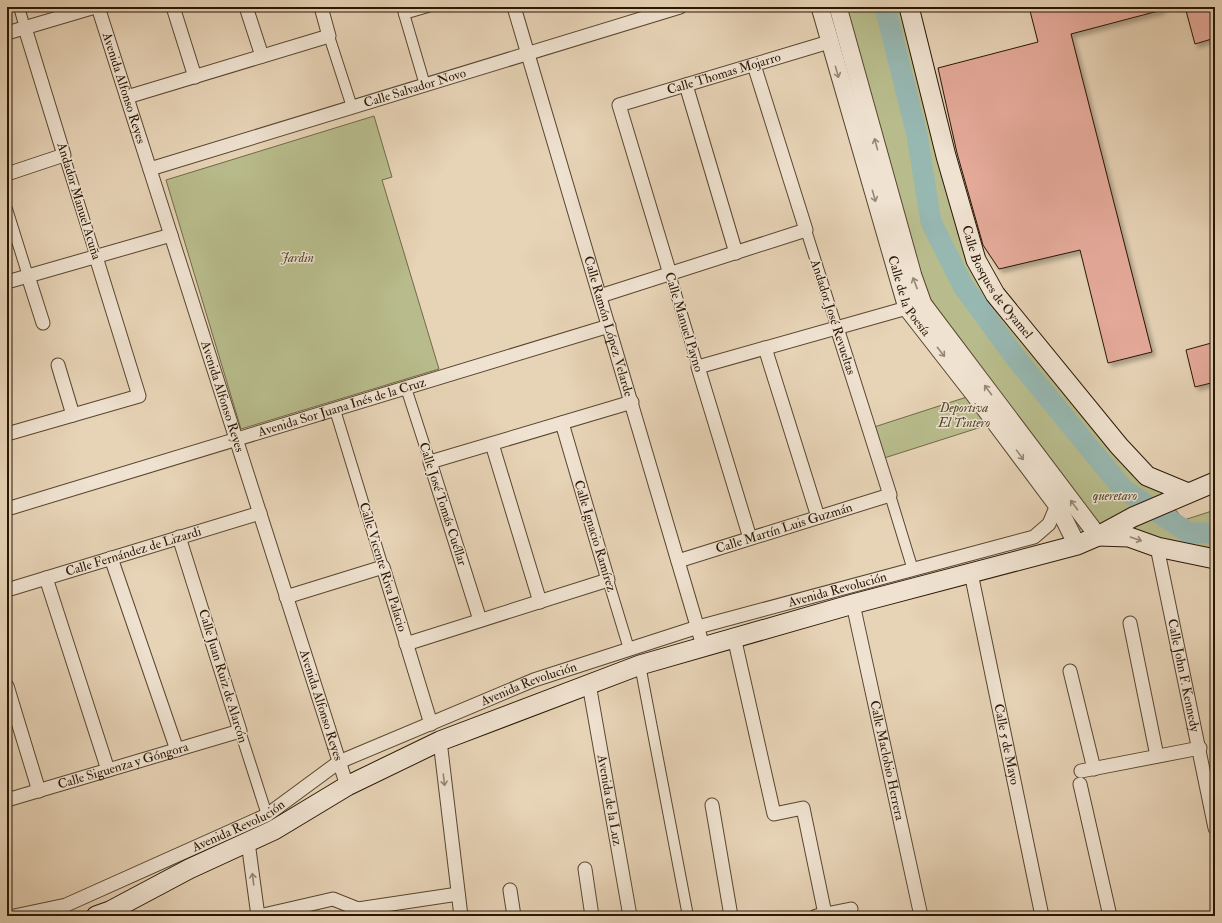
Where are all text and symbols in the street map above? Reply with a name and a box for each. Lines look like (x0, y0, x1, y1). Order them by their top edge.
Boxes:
street label: Avenida Alfonso Reyes (98, 29, 149, 146)
street label: Calle Thomas Mojarro (665, 49, 783, 98)
street label: Calle Salvador Novo (362, 65, 468, 111)
one-way arrow (834, 65, 841, 78)
one-way arrow (872, 138, 880, 151)
street label: Andador Manuel Acuña (53, 139, 105, 262)
one-way arrow (871, 190, 878, 203)
street label: Calle Bosques de Oyamel (958, 223, 1037, 342)
park label: Jardin (280, 250, 314, 266)
street label: Calle Ramón López Velarde (580, 254, 637, 399)
street label: Calle de la Poesía (884, 254, 934, 340)
street label: Andador José Revueltas (806, 256, 859, 377)
street label: Calle Manuel Payno (660, 270, 707, 374)
one-way arrow (911, 277, 919, 289)
street label: Avenida Alfonso Reyes (197, 338, 248, 455)
one-way arrow (937, 346, 945, 357)
street label: Avenida Sor Juana Inés de la Cruz (255, 374, 428, 441)
one-way arrow (984, 384, 992, 395)
park label: Deportiva El Tintero (937, 400, 990, 431)
street label: Calle José Tomás Cuéllar (415, 440, 471, 568)
one-way arrow (1015, 450, 1024, 461)
street label: Calle Ignacio Ramírez (570, 478, 620, 594)
park label: queretaro (1093, 488, 1138, 504)
street label: Calle Martín Luis Guzmán (714, 499, 855, 557)
street label: Calle Vicente Riva Palacio (356, 500, 410, 634)
one-way arrow (1070, 500, 1078, 511)
street label: Calle Fernández de Lizardi (63, 523, 204, 580)
one-way arrow (1130, 536, 1142, 544)
street label: Avenida Revolución (785, 569, 889, 611)
street label: Calle Juan Ruiz de Alarcón (195, 607, 251, 745)
street label: Calle John F. Kennedy (1164, 617, 1203, 734)
street label: Avenida Alfonso Reyes (296, 647, 347, 763)
street label: Avenida Revolución (477, 659, 579, 710)
street label: Calle Maclobio Herrera (866, 699, 908, 822)
street label: Calle 5 de Mayo (990, 702, 1023, 786)
street label: Calle Siguenza y Góngora (56, 739, 191, 793)
street label: Avenida de la Luz (593, 753, 626, 848)
one-way arrow (440, 773, 448, 786)
street label: Avenida Revolución (189, 796, 288, 856)
one-way arrow (249, 873, 257, 886)

